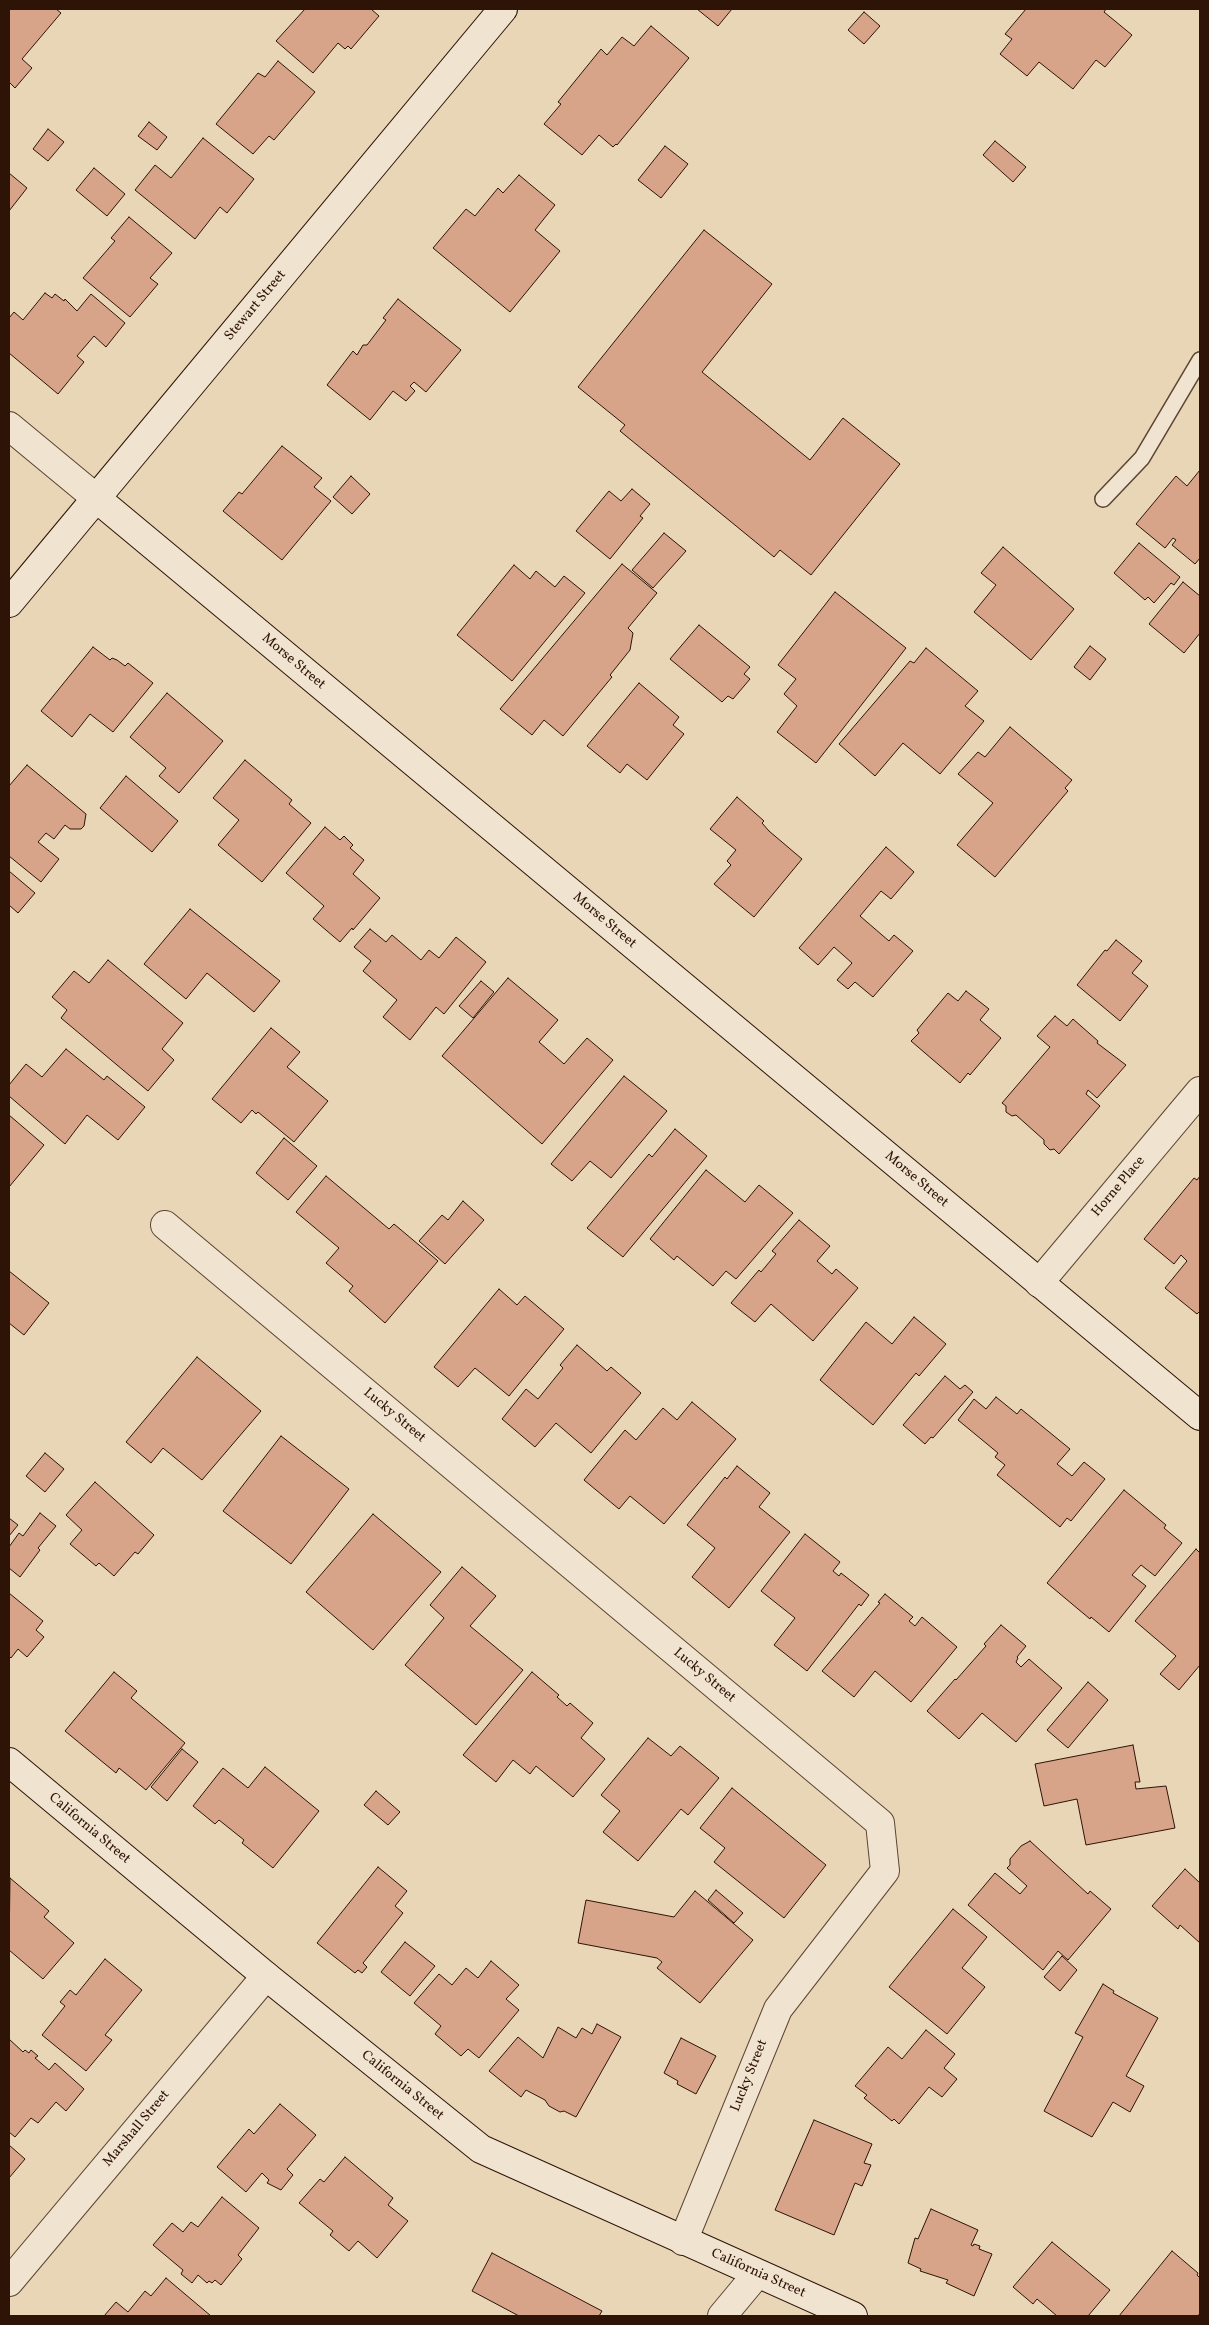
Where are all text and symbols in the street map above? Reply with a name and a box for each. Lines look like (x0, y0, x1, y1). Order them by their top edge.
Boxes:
street label: Stewart Street (222, 267, 290, 345)
street label: Morse Street (258, 630, 328, 694)
street label: Morse Street (569, 889, 639, 953)
street label: Morse Street (881, 1148, 951, 1212)
street label: Horne Place (1089, 1153, 1149, 1221)
street label: Lucky Street (359, 1385, 429, 1447)
street label: Lucky Street (669, 1645, 739, 1707)
street label: California Street (45, 1790, 133, 1868)
street label: Lucky Street (728, 2037, 772, 2115)
street label: California Street (357, 2047, 447, 2125)
street label: Marshall Street (100, 2087, 174, 2171)
street label: California Street (708, 2246, 808, 2302)

